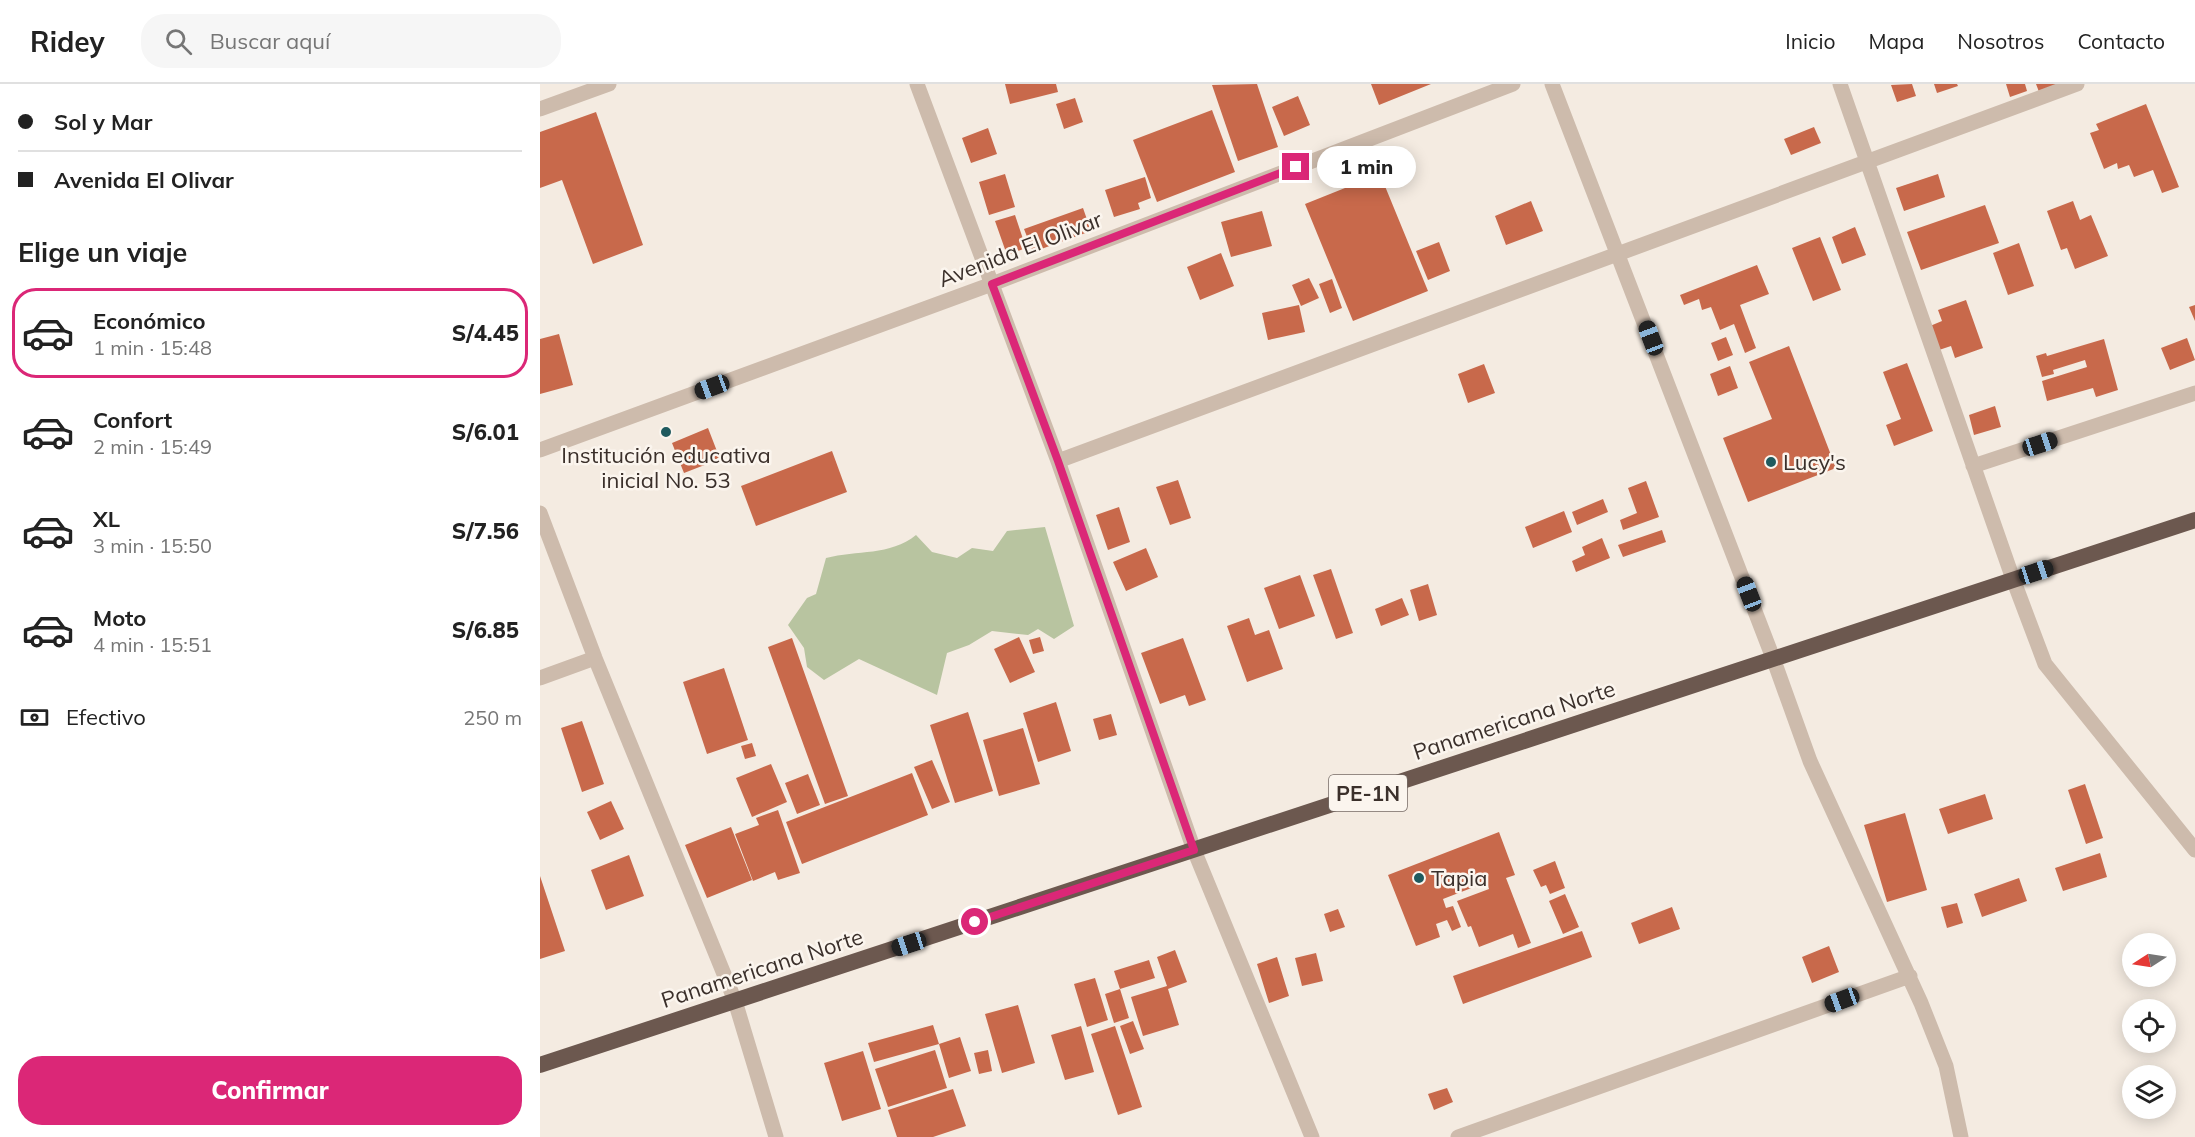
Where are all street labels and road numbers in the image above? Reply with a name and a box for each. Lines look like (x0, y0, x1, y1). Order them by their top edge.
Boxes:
street label: Avenida El Olivar (934, 205, 1106, 293)
street label: Panamericana Norte (1410, 674, 1618, 766)
road number: PE-1N (1329, 775, 1407, 811)
street label: Panamericana Norte (658, 922, 866, 1014)

